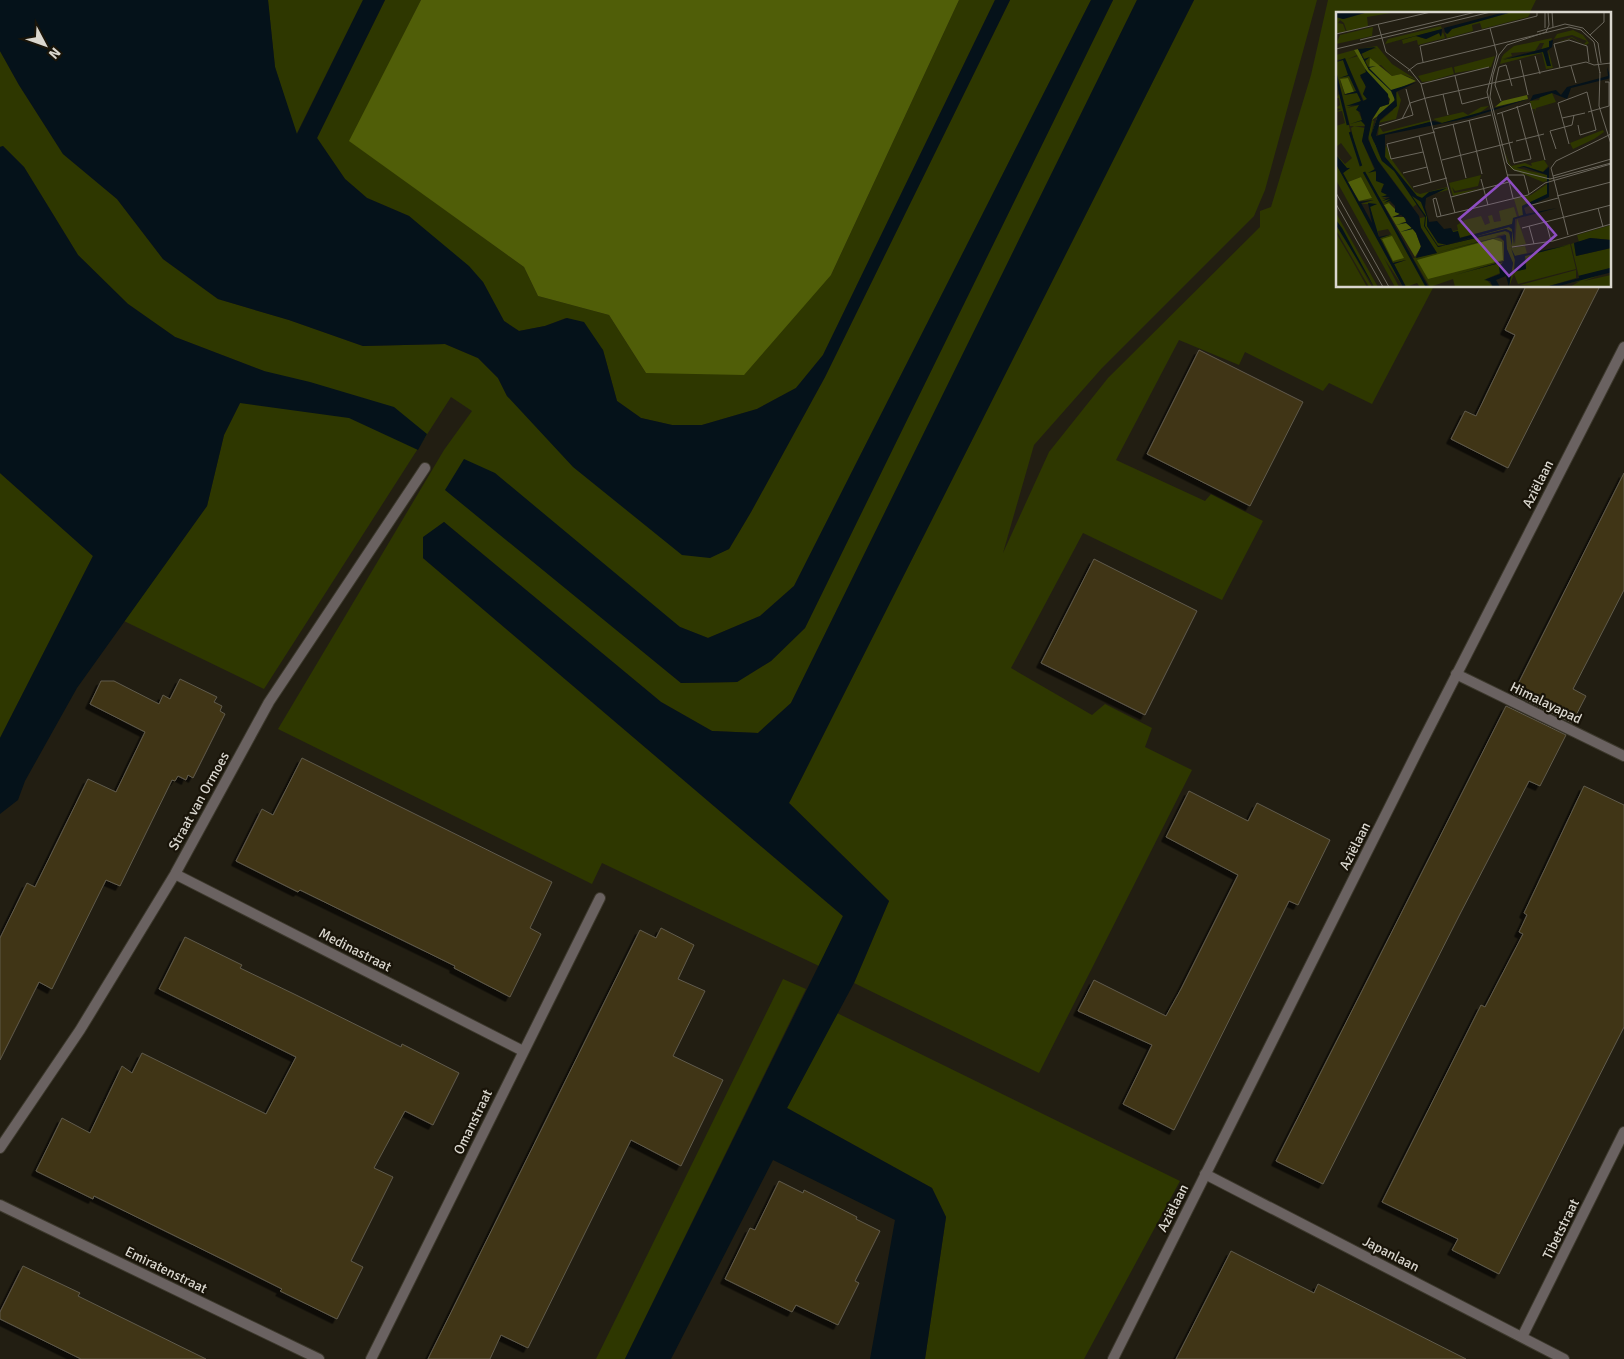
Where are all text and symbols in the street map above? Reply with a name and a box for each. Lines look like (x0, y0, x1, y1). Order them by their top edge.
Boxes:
inset map (1336, 12, 1612, 288)
north arrow (20, 20, 70, 70)
text: N (45, 44, 64, 62)
street label: Aziëlaan (1519, 457, 1557, 511)
street label: Himalayapad (1507, 678, 1585, 728)
street label: Straat van Ormoes (165, 749, 233, 853)
street label: Aziëlaan (1336, 819, 1374, 873)
street label: Medinastraat (316, 924, 394, 976)
street label: Omanstraat (450, 1087, 496, 1157)
street label: Aziëlaan (1154, 1181, 1192, 1235)
street label: Tibetstraat (1539, 1196, 1583, 1262)
street label: Japanlaan (1360, 1233, 1422, 1275)
street label: Emiratenstraat (122, 1243, 210, 1297)

